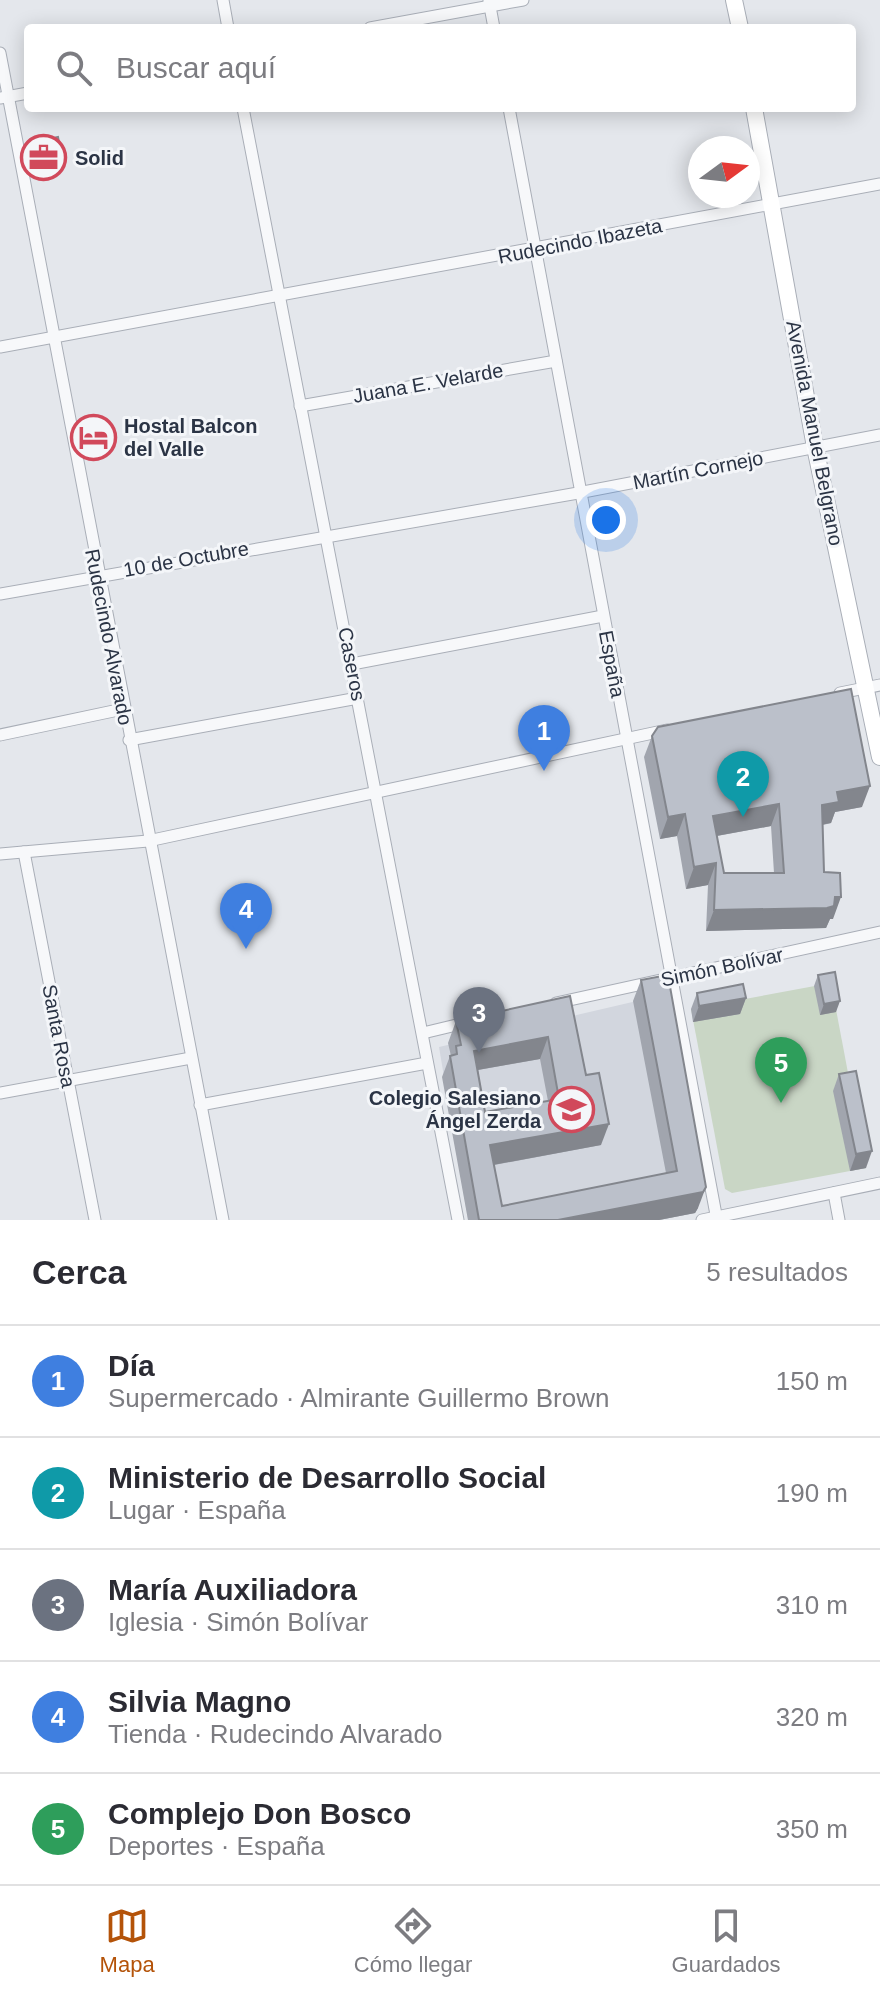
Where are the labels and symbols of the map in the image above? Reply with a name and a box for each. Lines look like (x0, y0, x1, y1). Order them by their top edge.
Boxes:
office icon: Solid (20, 134, 68, 182)
north arrow (688, 136, 760, 208)
place label: Solid (75, 147, 124, 169)
street label: Rudecindo Ibazeta (496, 214, 665, 268)
street label: Avenida Manuel Belgrano (782, 319, 848, 547)
street label: Juana E. Velarde (351, 359, 505, 407)
hotel icon: Hostal Balcon del Valle (69, 414, 117, 462)
place label: Hostal Balcon del Valle (124, 415, 257, 460)
street label: Martín Cornejo (631, 447, 765, 493)
your location (586, 500, 626, 540)
street label: 10 de Octubre (122, 537, 250, 581)
street label: Rudecindo Alvarado (81, 547, 137, 727)
street label: Caseros (334, 625, 370, 703)
street label: España (595, 629, 629, 700)
pin: 1 (518, 705, 570, 771)
pin: 2 (717, 751, 769, 817)
pin: 4 (220, 883, 272, 949)
street label: Simón Bolívar (659, 943, 786, 991)
street label: Santa Rosa (38, 983, 80, 1090)
pin: 3 (453, 987, 505, 1053)
pin: 5 (755, 1037, 807, 1103)
school or university icon: Colegio Salesiano Ángel Zerda (548, 1085, 596, 1133)
place label: Colegio Salesiano Ángel Zerda (369, 1087, 542, 1132)

